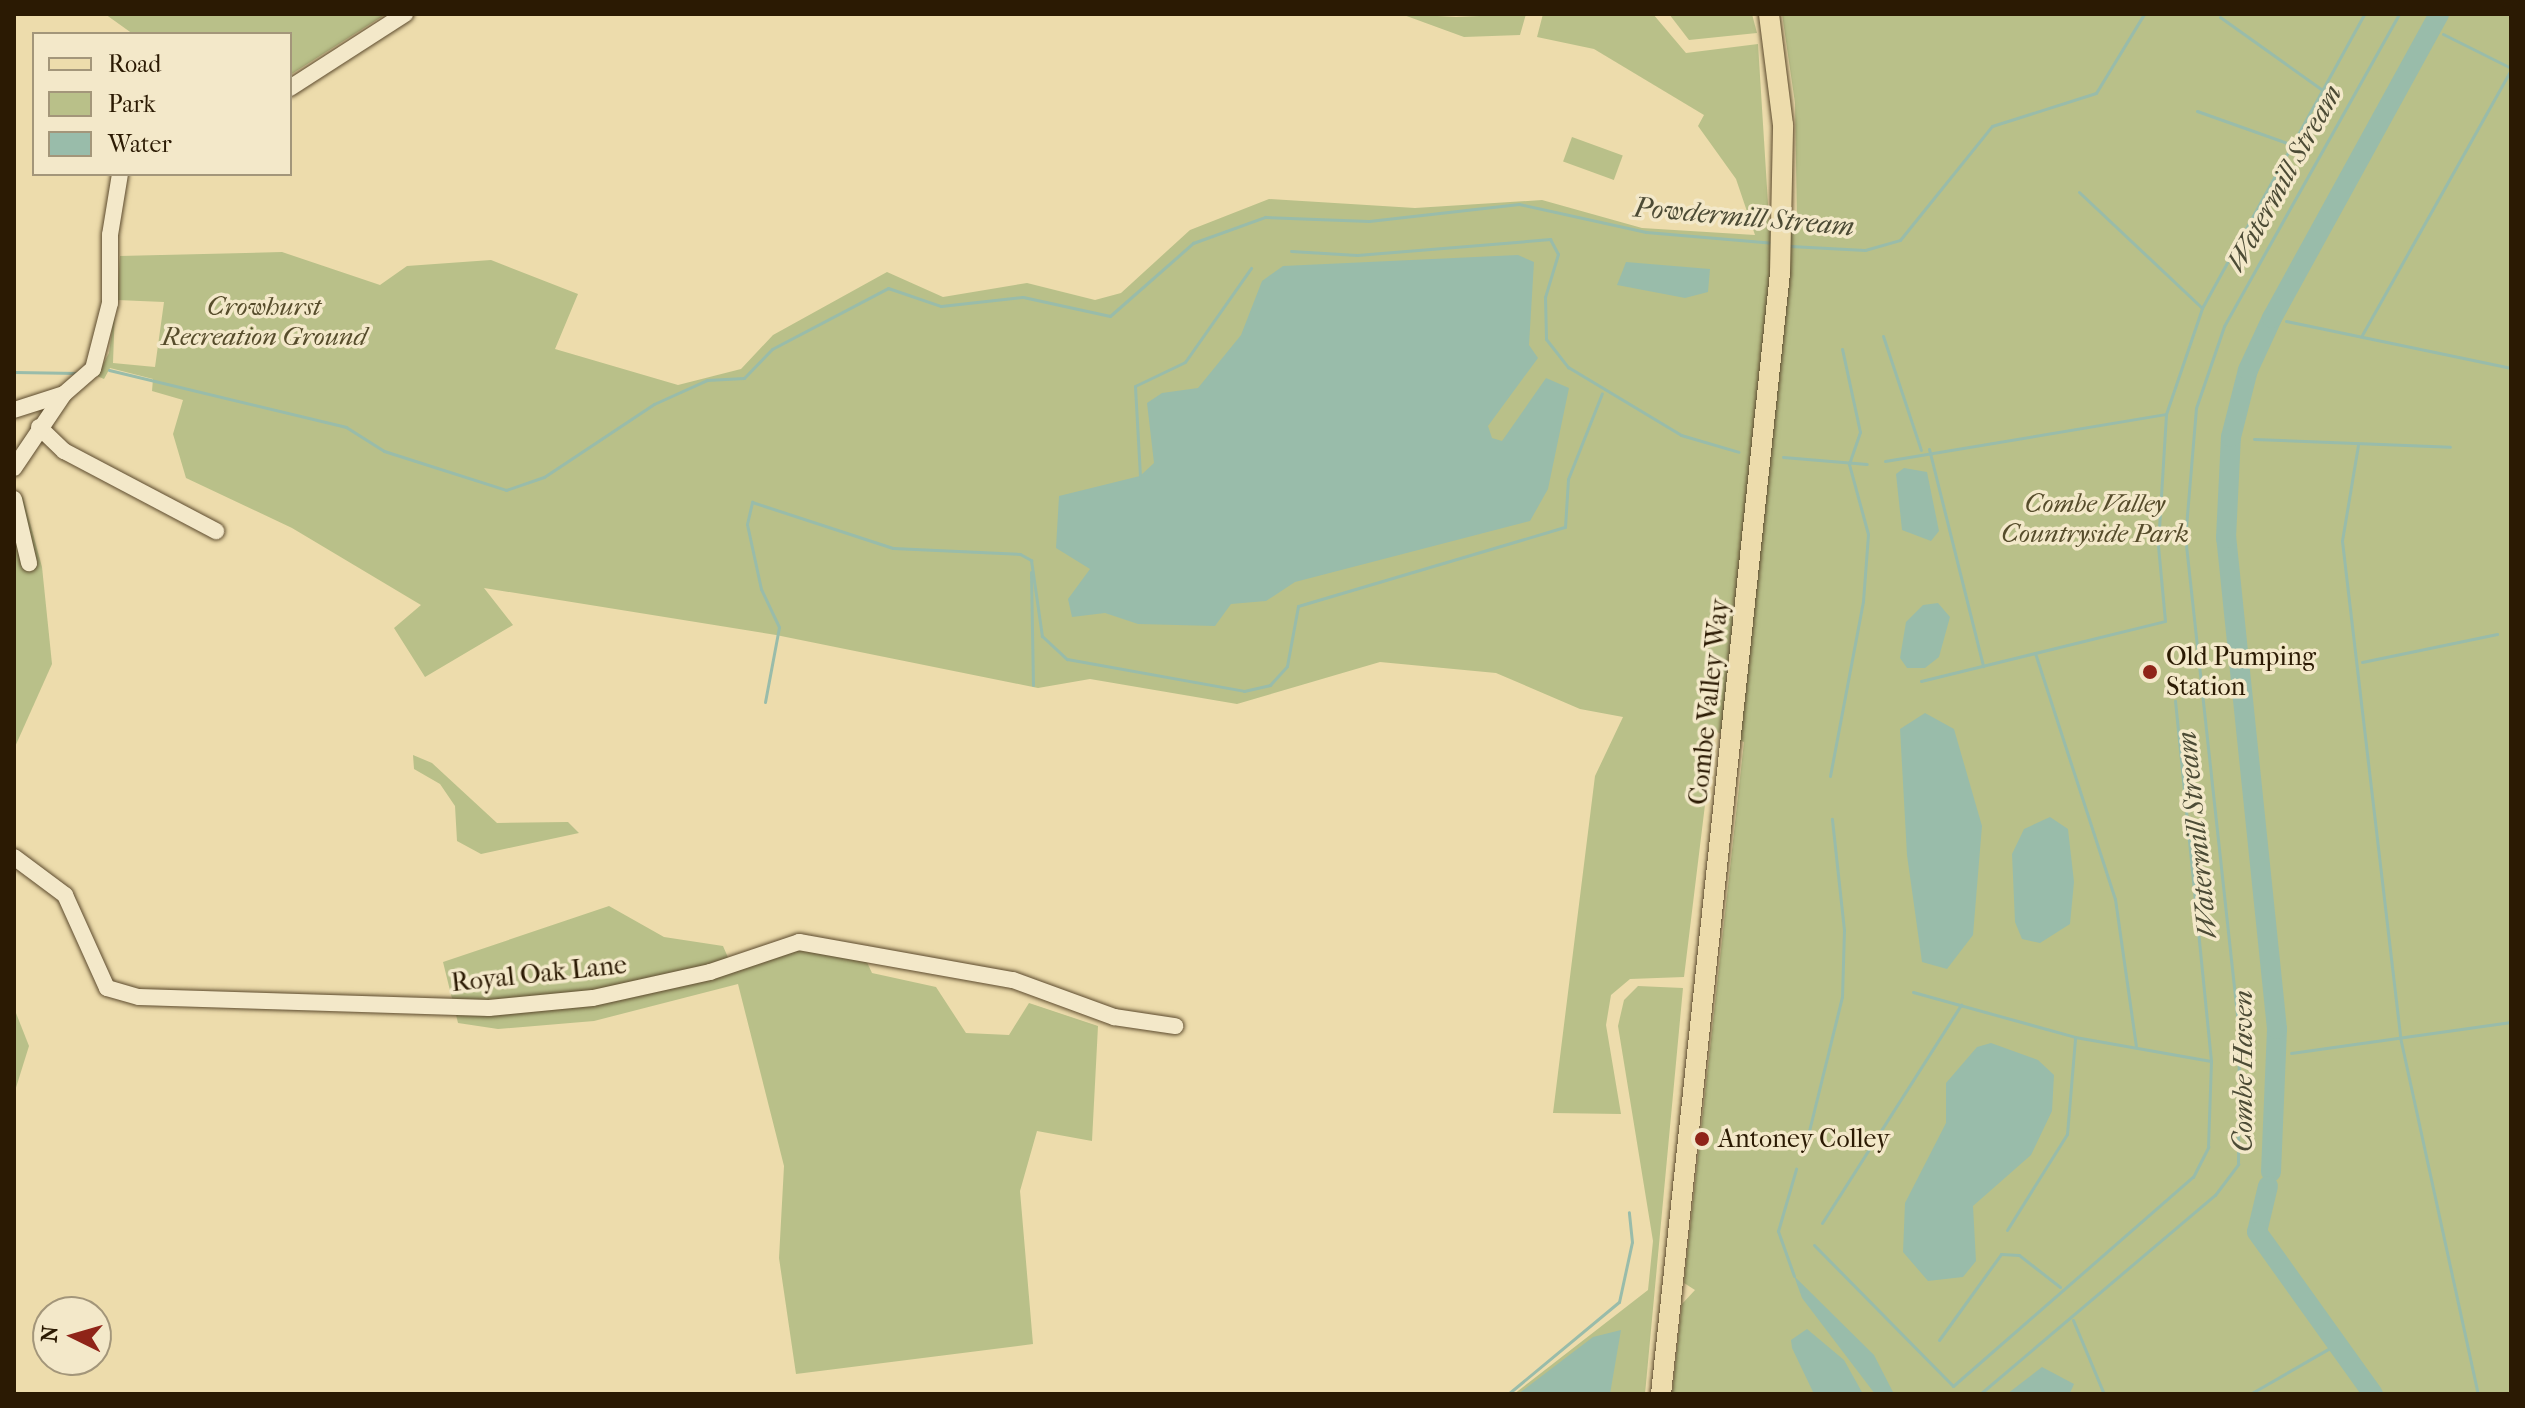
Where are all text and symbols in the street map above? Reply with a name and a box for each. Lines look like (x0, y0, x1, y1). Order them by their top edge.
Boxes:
legend (32, 32, 292, 176)
text: Road (108, 50, 161, 78)
water label: Watermill Stream (2219, 79, 2349, 277)
text: Park (108, 90, 156, 118)
text: Water (108, 130, 172, 158)
water label: Powdermill Stream (1632, 191, 1856, 243)
park label: Crowhurst Recreation Ground (161, 291, 367, 352)
park label: Combe Valley Countryside Park (2001, 488, 2189, 550)
street label: Combe Valley Way (1683, 598, 1735, 806)
place label: Old Pumping Station (2166, 641, 2316, 702)
marker: Old Pumping Station (2141, 663, 2159, 681)
water label: Watermill Stream (2169, 730, 2225, 940)
street label: Royal Oak Lane (450, 949, 628, 999)
water label: Combe Haven (2226, 990, 2260, 1152)
place label: Antoney Colley (1718, 1123, 1890, 1155)
marker: Antoney Colley (1693, 1130, 1711, 1148)
north arrow (32, 1296, 112, 1376)
text: N (36, 1325, 64, 1344)

